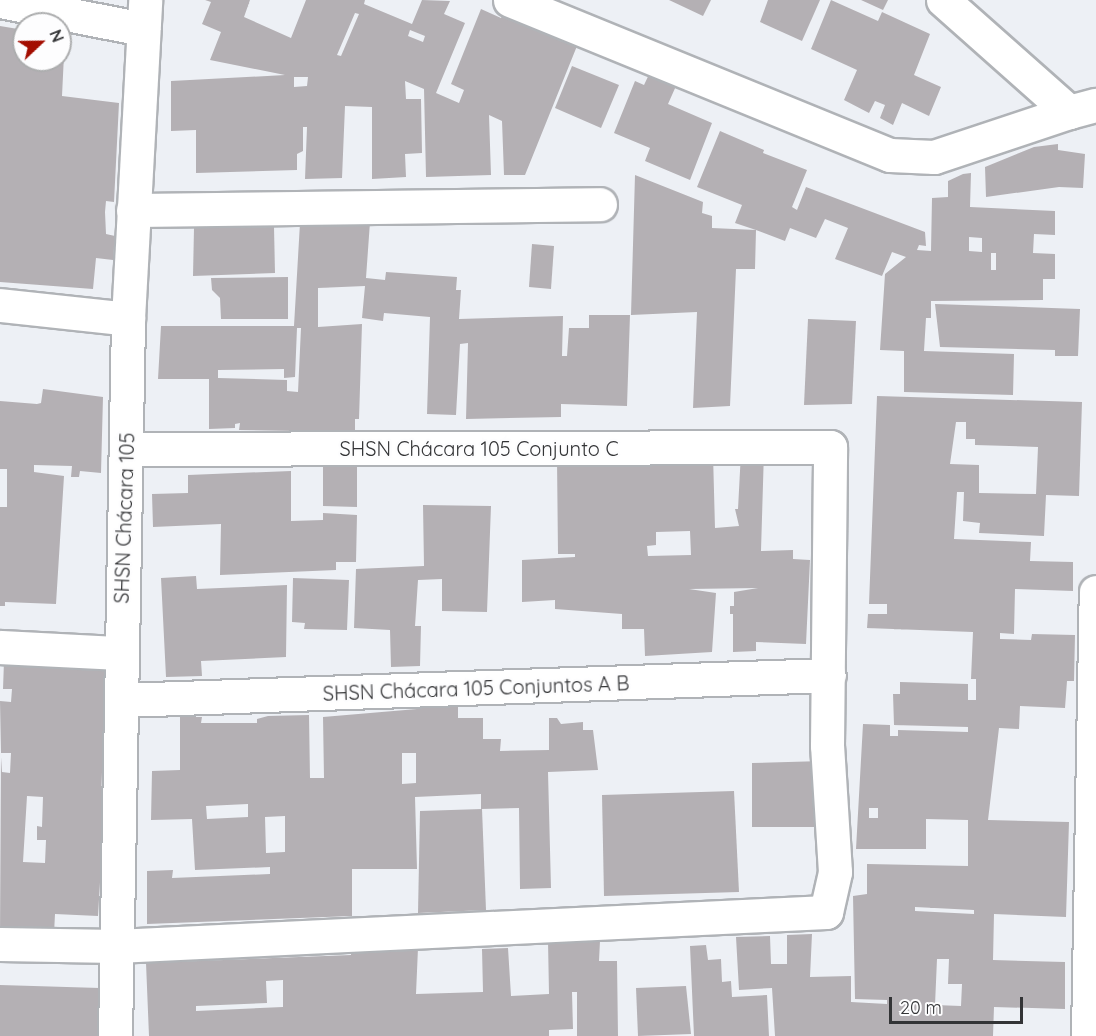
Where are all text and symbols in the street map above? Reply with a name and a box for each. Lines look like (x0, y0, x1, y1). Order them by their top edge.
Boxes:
north arrow (12, 12, 72, 72)
text: N (45, 27, 68, 45)
street label: SHSN Chácara 105 (109, 432, 139, 604)
street label: SHSN Chácara 105 Conjunto C (340, 436, 618, 460)
street label: SHSN Chácara 105 Conjuntos A B (322, 671, 630, 705)
scale bar (892, 985, 1026, 1023)
text: 20 m (900, 996, 942, 1019)

